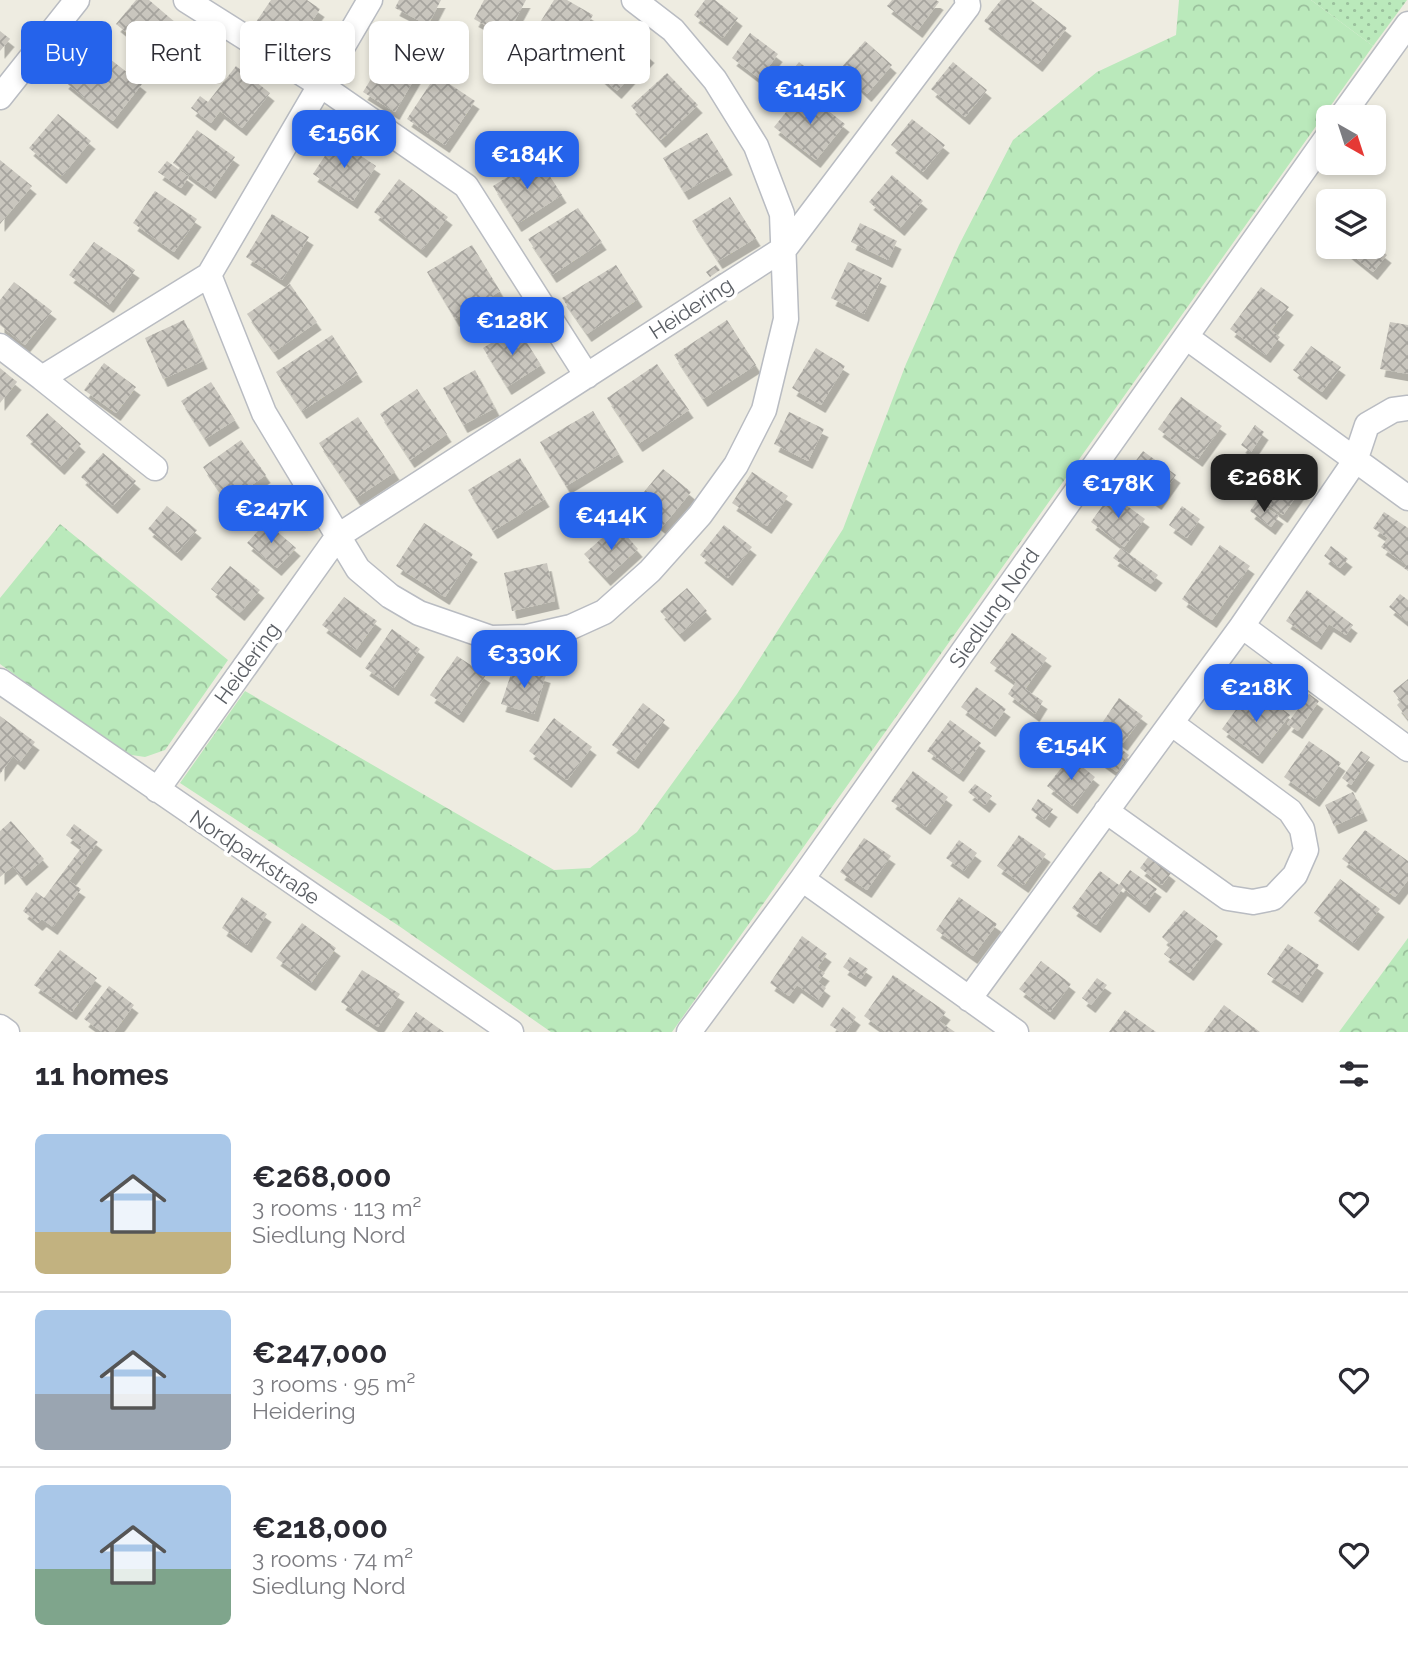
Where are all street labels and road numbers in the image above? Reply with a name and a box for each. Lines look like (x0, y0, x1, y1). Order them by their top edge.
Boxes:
street label: Heidering (644, 272, 738, 344)
street label: Siedlung Nord (944, 543, 1044, 673)
street label: Heidering (209, 617, 285, 709)
street label: Nordparkstraße (185, 804, 325, 910)

